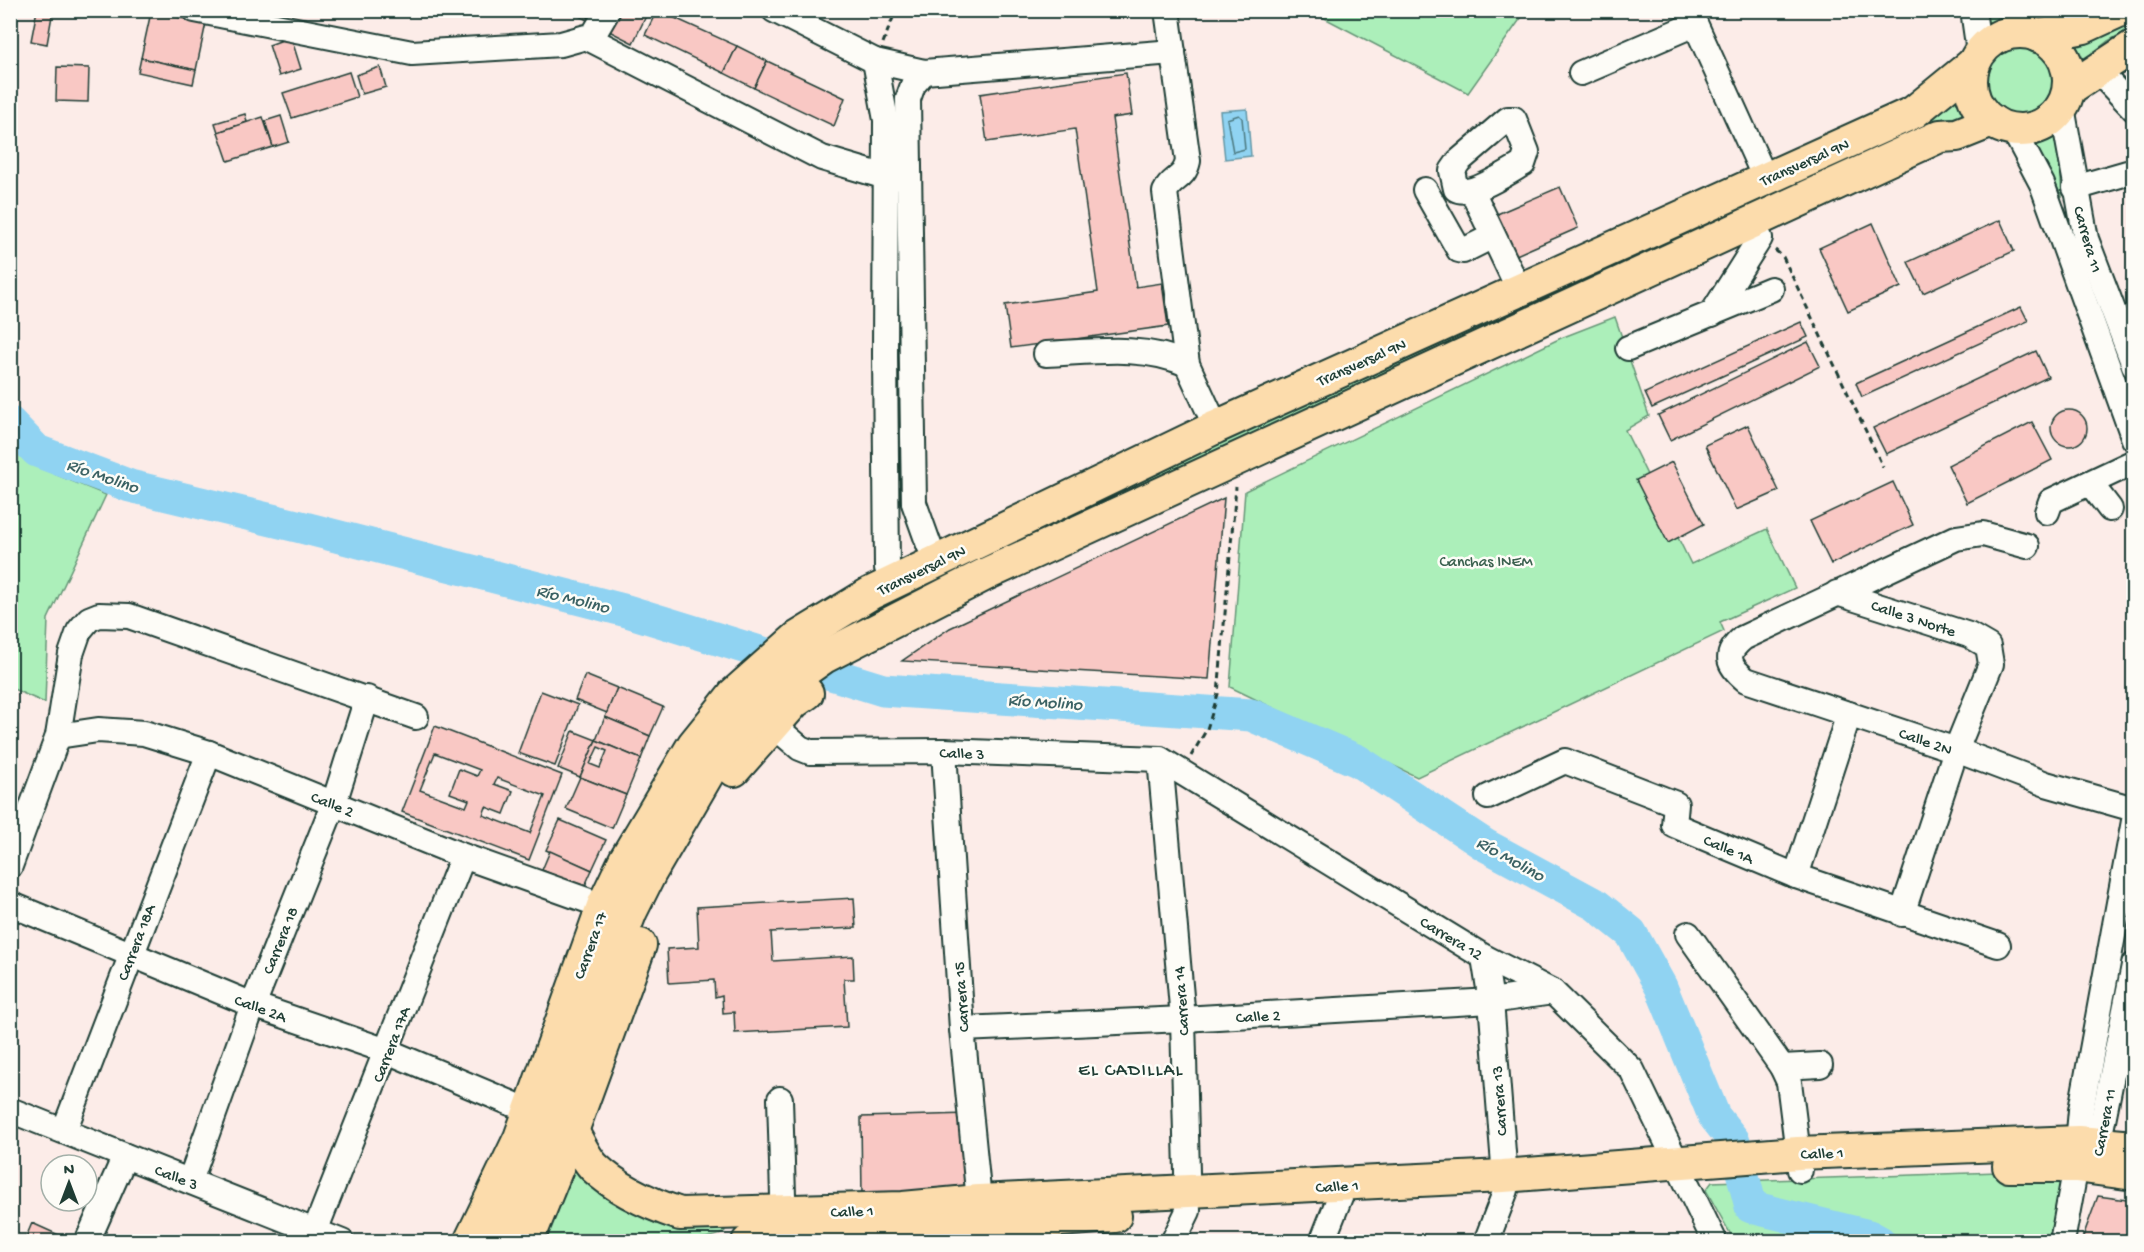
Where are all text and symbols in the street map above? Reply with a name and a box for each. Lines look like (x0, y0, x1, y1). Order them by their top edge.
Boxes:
street label: Transversal 9N (1757, 136, 1853, 193)
street label: Carrera 11 (2067, 204, 2104, 275)
street label: Transversal 9N (1314, 336, 1410, 393)
water label: Río Molino (64, 455, 141, 500)
street label: Transversal 9N (874, 543, 970, 602)
park label: Canchas INEM (1439, 554, 1533, 573)
water label: Río Molino (534, 581, 612, 620)
street label: Calle 3 Norte (1868, 598, 1958, 643)
water label: Río Molino (1007, 690, 1083, 717)
street label: Calle 2N (1896, 725, 1954, 761)
street label: Calle 3 (939, 745, 985, 766)
street label: Calle 2 (308, 789, 356, 823)
street label: Calle 1A (1700, 832, 1757, 871)
water label: Río Molino (1472, 833, 1548, 888)
street label: Carrera 18A (115, 901, 162, 984)
street label: Carrera 18 (260, 905, 304, 978)
street label: Carrera 17 (571, 909, 613, 982)
street label: Carrera 12 (1415, 914, 1485, 966)
street label: Carrera 15 (952, 961, 975, 1033)
street label: Carrera 14 (1172, 965, 1195, 1036)
street label: Calle 2A (231, 992, 290, 1029)
street label: Carrera 17A (370, 1003, 417, 1086)
street label: Calle 2 (1235, 1008, 1281, 1029)
district label: EL CADILLAL (1078, 1061, 1184, 1082)
street label: Carrera 13 (1490, 1065, 1513, 1136)
street label: Carrera 11 (2091, 1087, 2122, 1158)
street label: Calle 1 (1800, 1145, 1844, 1166)
north arrow (39, 1153, 99, 1213)
text: N (64, 1162, 75, 1181)
street label: Calle 3 (151, 1162, 200, 1196)
street label: Calle 1 (1315, 1178, 1359, 1199)
street label: Calle 1 (830, 1203, 874, 1224)

